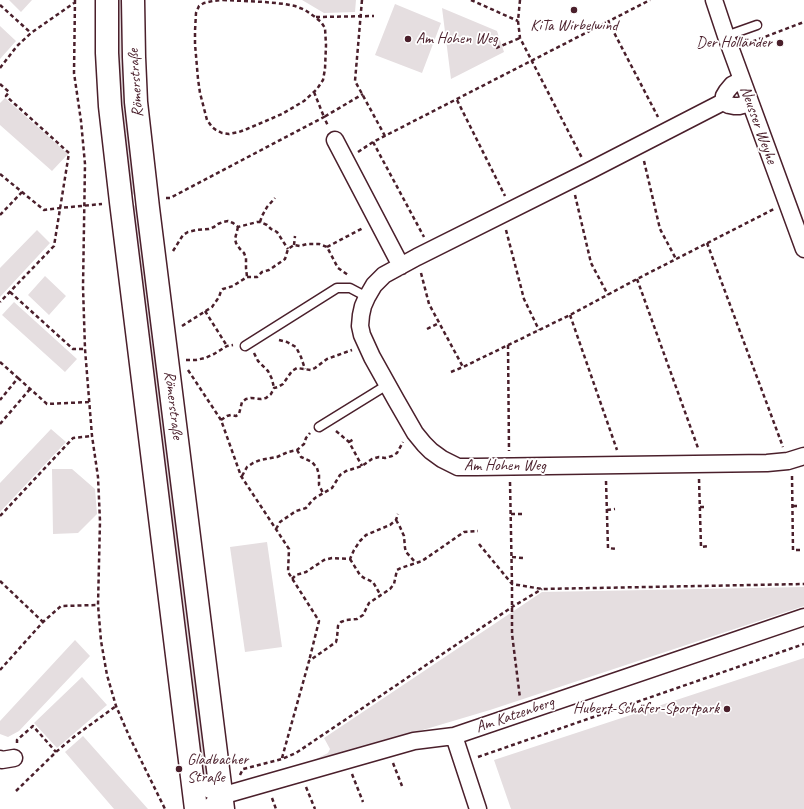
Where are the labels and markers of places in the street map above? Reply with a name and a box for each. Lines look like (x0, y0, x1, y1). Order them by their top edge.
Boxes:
marker: KiTa Wirbelwind (569, 5, 579, 15)
place label: KiTa Wirbelwind (530, 16, 618, 36)
place label: Am Hohen Weg (416, 29, 498, 49)
place label: Der Holländer (696, 33, 772, 53)
marker: Am Hohen Weg (403, 34, 413, 44)
marker: Der Holländer (775, 38, 785, 48)
place label: Hubert-Schäfer-Sportpark (573, 699, 719, 719)
marker: Hubert-Schäfer-Sportpark (722, 704, 732, 714)
place label: Gladbacher Straße (187, 750, 248, 788)
marker: Gladbacher Straße (174, 764, 184, 774)

